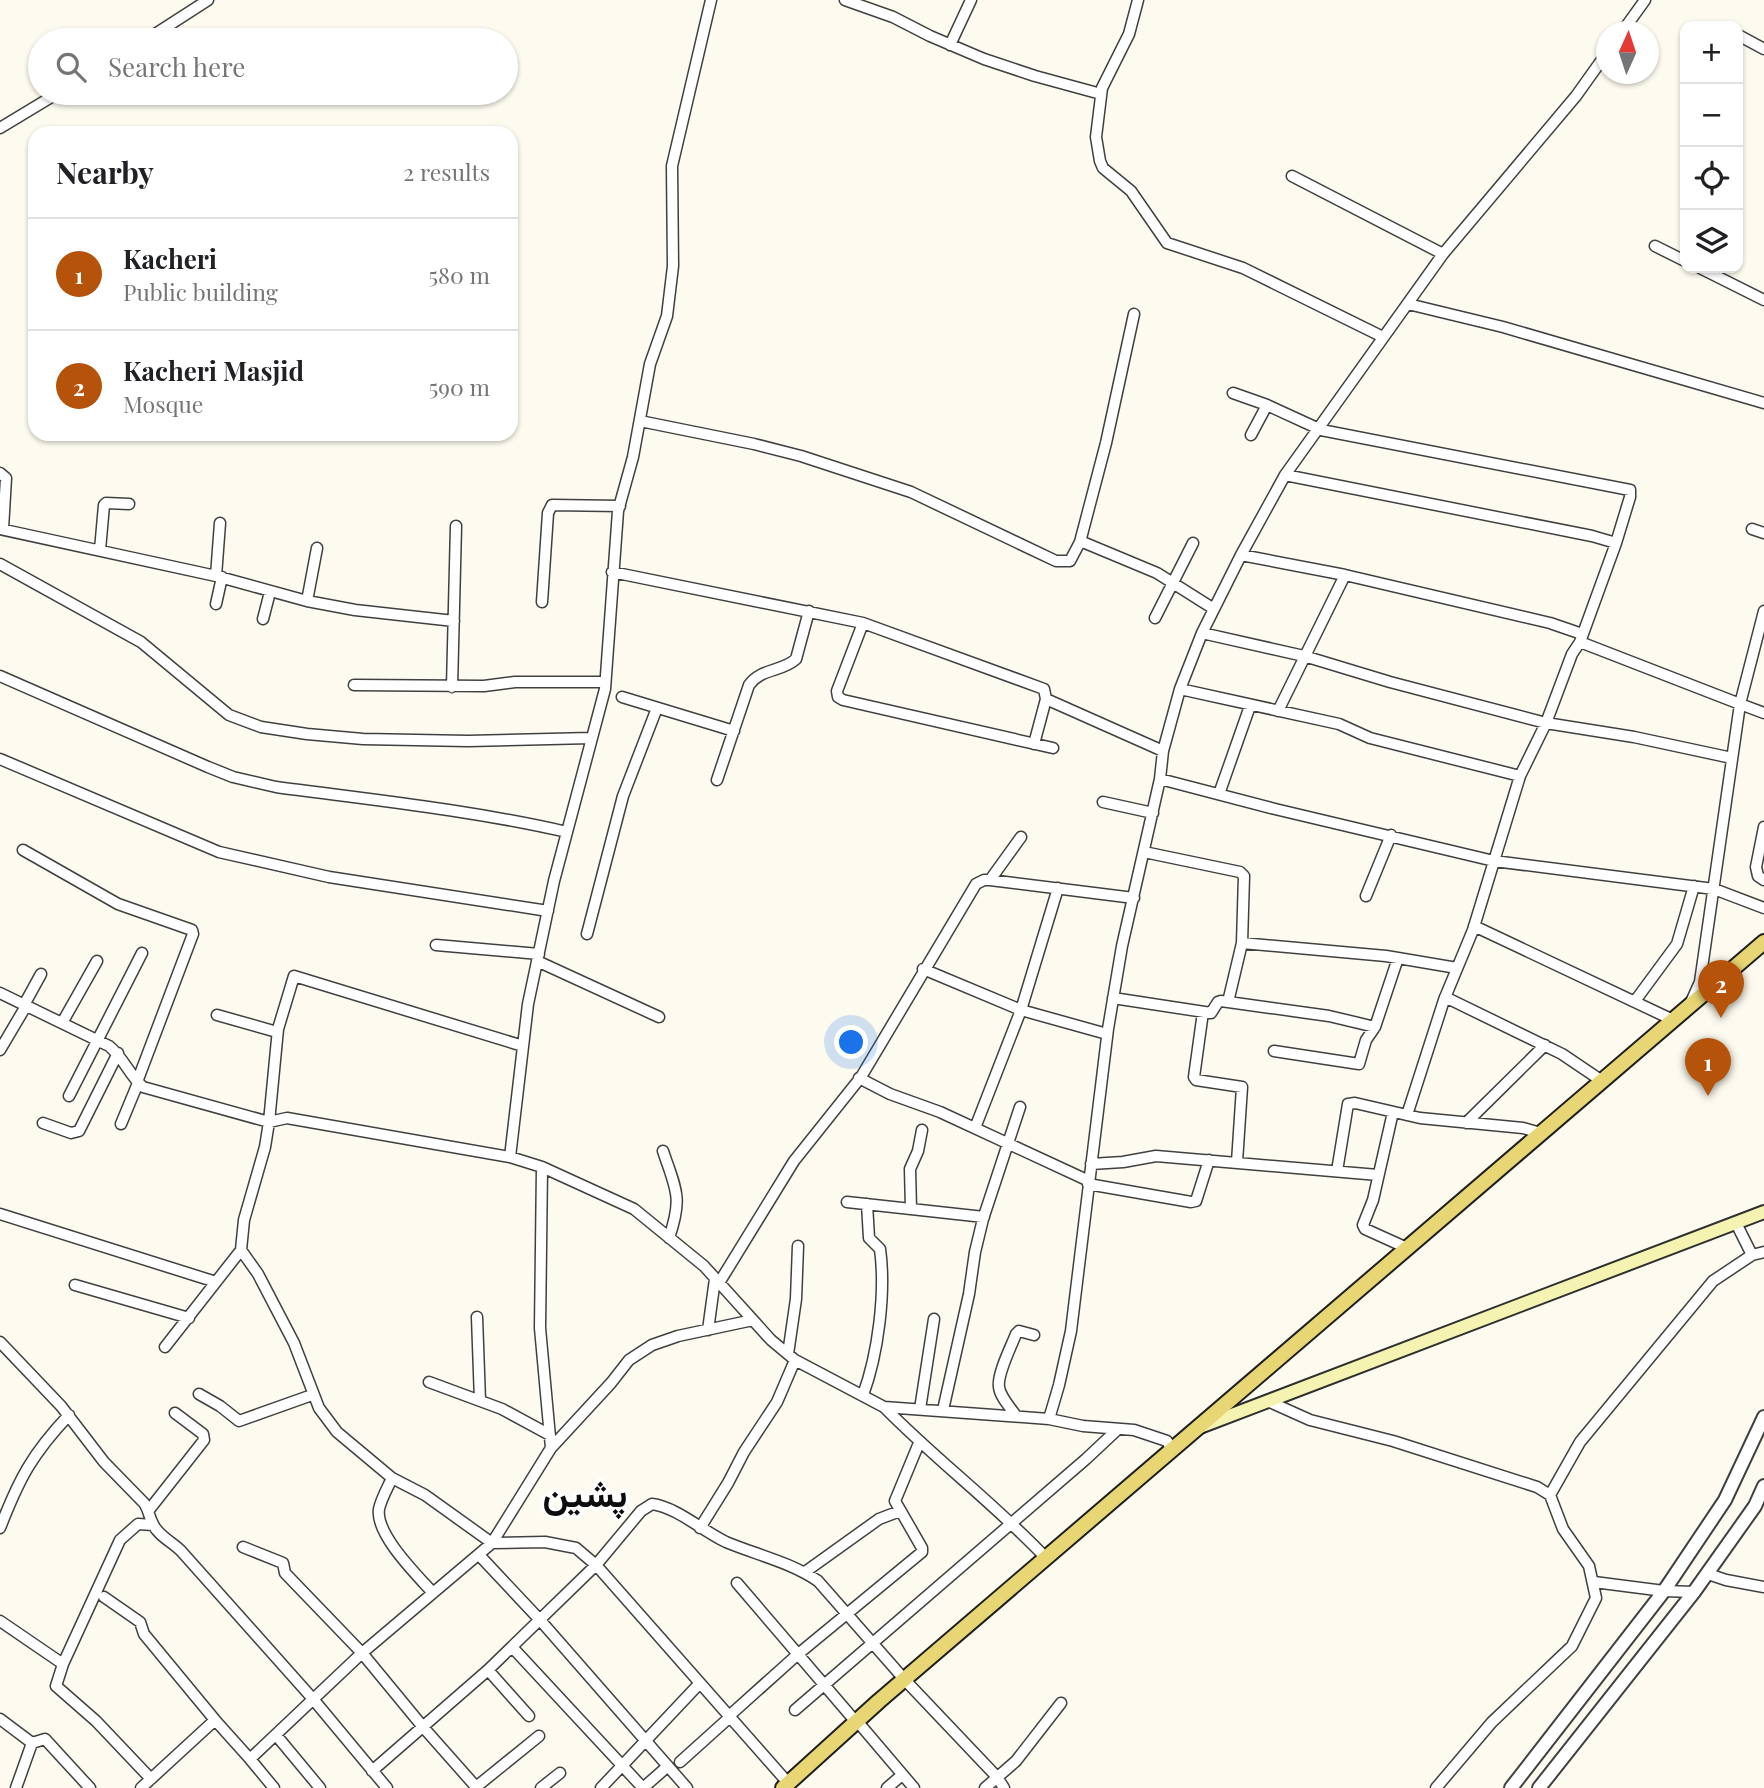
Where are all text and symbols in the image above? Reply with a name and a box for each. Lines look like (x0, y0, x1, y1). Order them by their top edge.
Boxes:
north arrow (1596, 21, 1659, 84)
map controls (1680, 21, 1743, 273)
button: + (1680, 21, 1743, 84)
search box (28, 28, 518, 105)
icon: search (52, 48, 90, 86)
text: Search here (108, 49, 245, 84)
button: − (1680, 84, 1743, 147)
button: locate (1680, 147, 1743, 210)
text: Nearby (56, 152, 154, 192)
text: 2 results (403, 156, 490, 187)
button: layers (1680, 210, 1743, 273)
text: Kacheri (123, 241, 217, 276)
text: 1 (75, 259, 83, 290)
text: 580 m (429, 259, 490, 290)
text: Public building (123, 276, 278, 307)
text: Kacheri Masjid (123, 353, 304, 388)
text: 2 (73, 371, 85, 402)
text: 590 m (429, 371, 490, 402)
text: Mosque (123, 388, 203, 419)
pin: 2 (1698, 960, 1744, 1018)
your location (834, 1025, 868, 1059)
pin: 1 (1685, 1038, 1731, 1096)
district label: پشین (543, 1467, 627, 1520)

